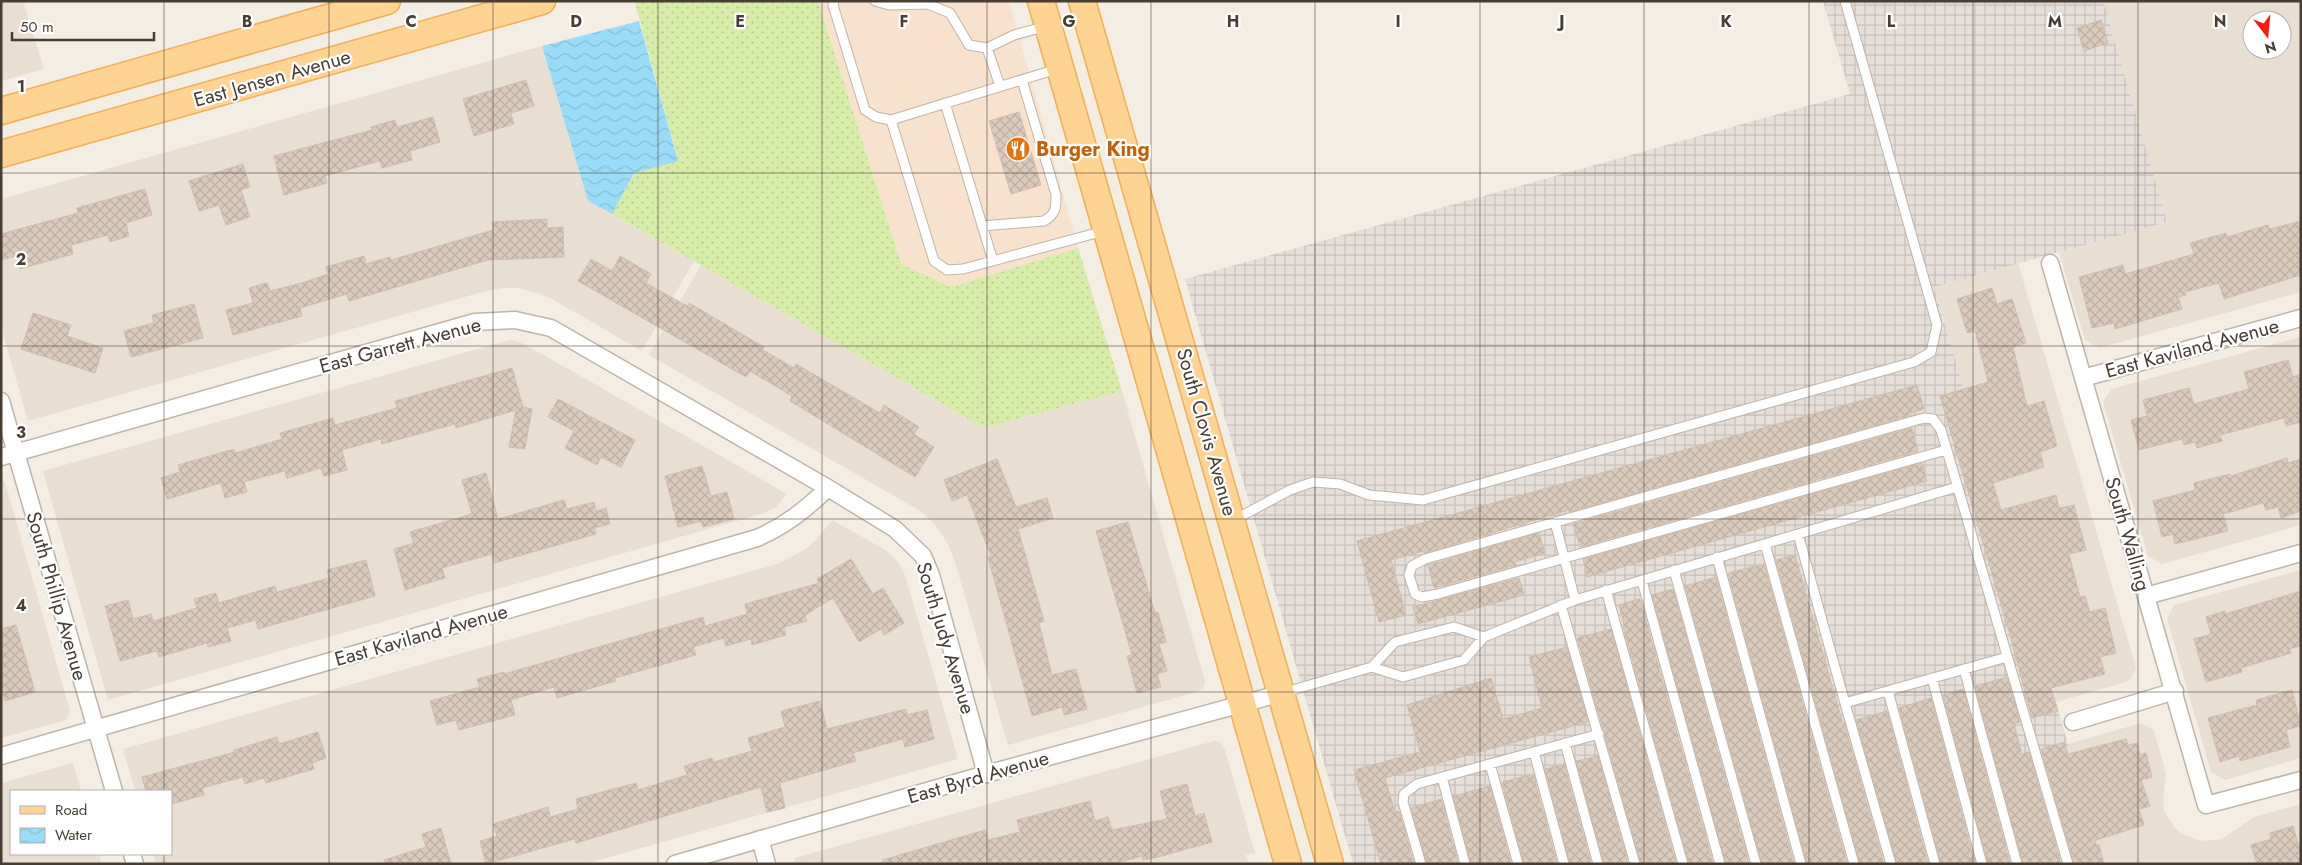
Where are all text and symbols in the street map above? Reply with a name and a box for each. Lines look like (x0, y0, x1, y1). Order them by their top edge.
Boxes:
scale bar (12, 10, 155, 42)
text: B (242, 10, 252, 33)
text: C (405, 10, 417, 33)
text: D (570, 10, 582, 33)
text: E (735, 10, 745, 33)
text: F (900, 10, 908, 33)
text: G (1062, 10, 1076, 33)
text: H (1227, 10, 1239, 33)
text: I (1395, 10, 1401, 33)
text: J (1556, 10, 1565, 33)
text: K (1720, 10, 1732, 33)
text: L (1887, 10, 1896, 33)
text: M (2048, 10, 2062, 33)
text: N (2214, 10, 2226, 33)
north arrow (2242, 10, 2292, 60)
text: 50 m (20, 16, 54, 38)
text: N (2262, 36, 2279, 59)
street label: East Jensen Avenue (190, 42, 354, 115)
text: 1 (17, 75, 25, 98)
place label: Burger King (1036, 135, 1150, 164)
restaurant icon: Burger King (1005, 136, 1031, 162)
text: 2 (16, 248, 26, 271)
street label: East Garrett Avenue (316, 310, 484, 381)
street label: East Kaviland Avenue (2102, 311, 2282, 386)
street label: South Clovis Avenue (1169, 345, 1244, 519)
text: 3 (16, 421, 26, 444)
street label: South Walling (2097, 474, 2158, 595)
street label: South Phillip Avenue (19, 508, 95, 684)
street label: South Judy Avenue (909, 559, 982, 718)
text: 4 (15, 594, 27, 617)
street label: East Kaviland Avenue (331, 597, 511, 674)
street label: East Byrd Avenue (904, 743, 1052, 812)
legend (10, 790, 172, 855)
text: Road (55, 799, 87, 821)
text: Water (55, 824, 93, 846)

